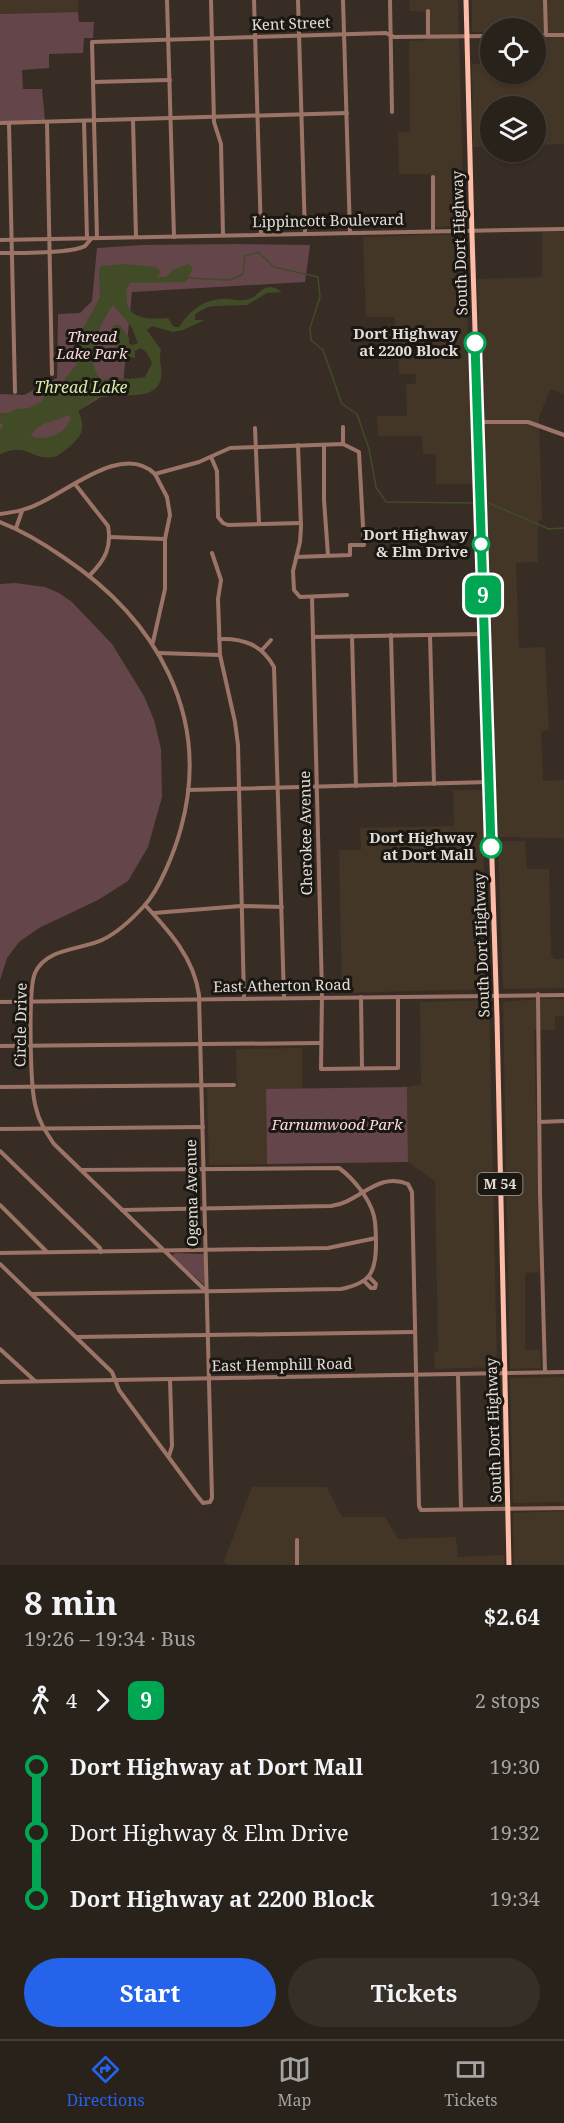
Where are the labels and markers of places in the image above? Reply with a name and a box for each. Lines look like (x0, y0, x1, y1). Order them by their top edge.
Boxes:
place label: Dort Highway at 2200 Block (353, 323, 458, 360)
marker: Dort Highway at 2200 Block (464, 332, 486, 354)
place label: Dort Highway & Elm Drive (363, 524, 468, 561)
marker: Dort Highway & Elm Drive (472, 535, 490, 553)
place label: Dort Highway at Dort Mall (369, 827, 475, 864)
marker: Dort Highway at Dort Mall (480, 836, 502, 858)

